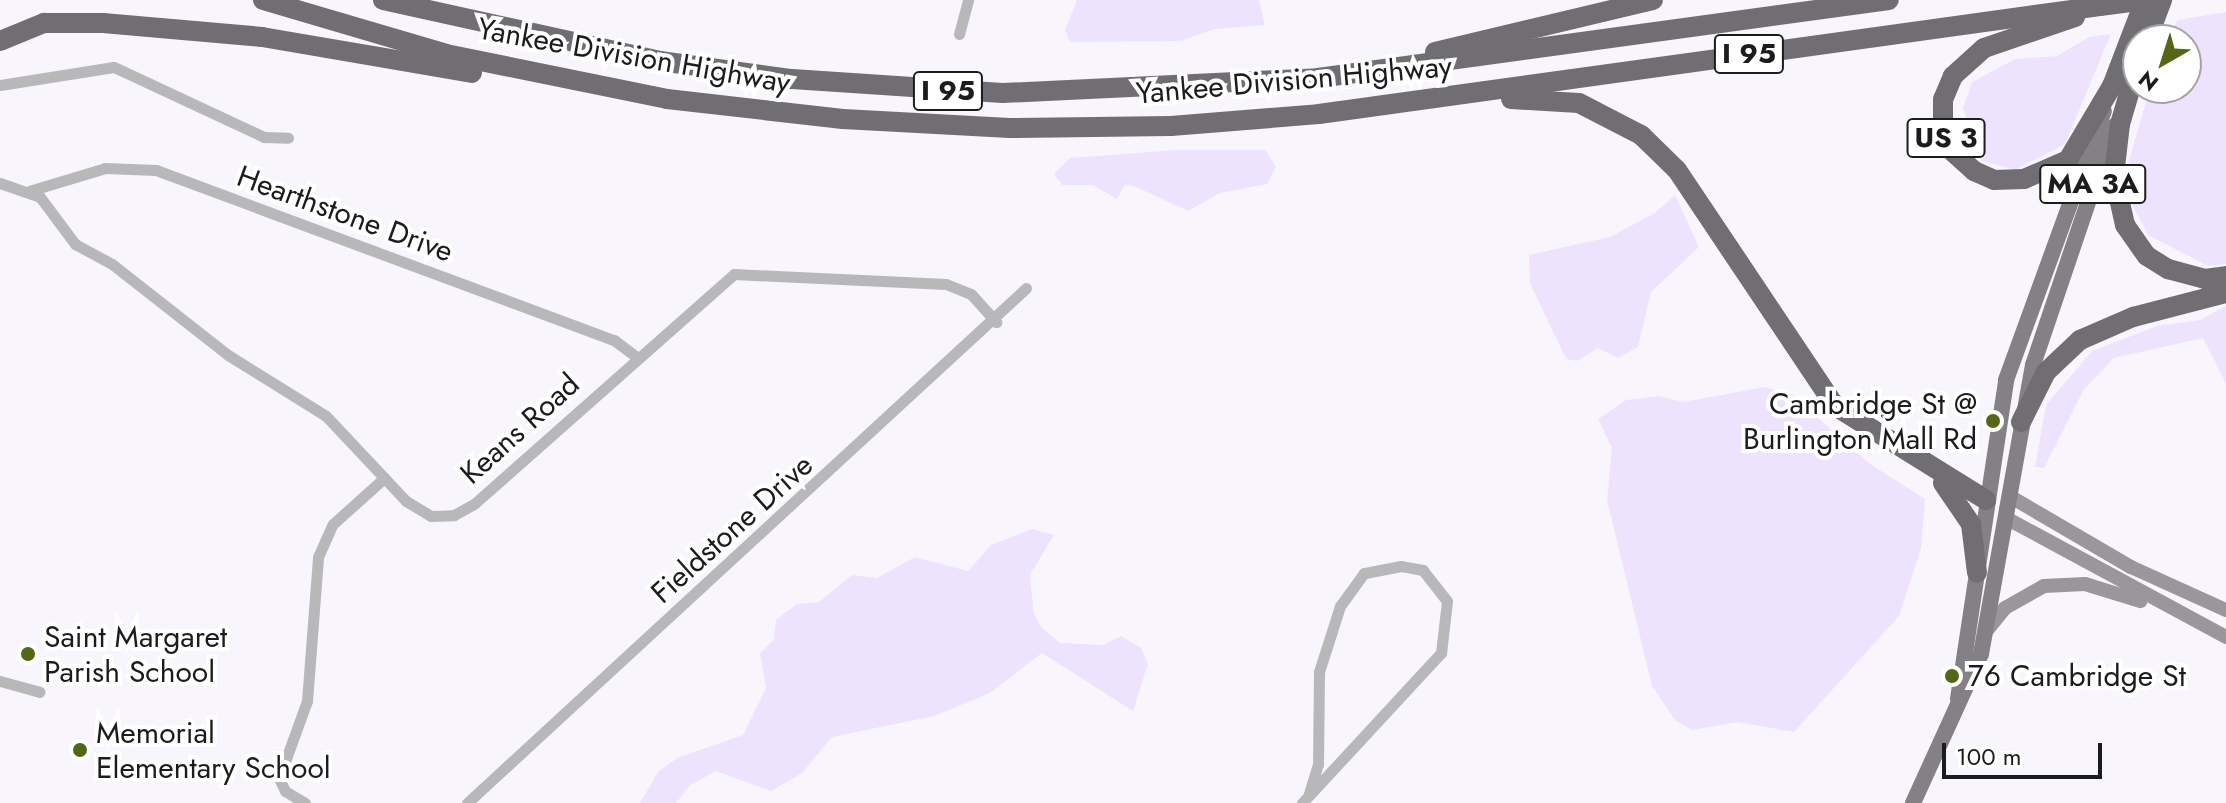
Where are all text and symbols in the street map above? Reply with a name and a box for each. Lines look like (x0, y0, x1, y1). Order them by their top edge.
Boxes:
street label: Yankee Division Highway (475, 11, 793, 101)
north arrow (2122, 24, 2202, 104)
road number: I 95 (1713, 30, 1785, 78)
street label: Yankee Division Highway (1135, 48, 1453, 112)
text: N (2131, 63, 2165, 99)
road number: I 95 (912, 67, 984, 115)
road number: US 3 (1906, 114, 1986, 162)
street label: Hearthstone Drive (232, 158, 458, 270)
road number: MA 3A (2039, 160, 2147, 208)
street label: Keans Road (453, 366, 587, 492)
place label: Cambridge St @ Burlington Mall Rd (1743, 386, 1977, 456)
marker: Cambridge St @ Burlington Mall Rd (1984, 412, 2002, 430)
street label: Fieldstone Drive (644, 447, 820, 611)
place label: Saint Margaret Parish School (44, 619, 227, 690)
marker: Saint Margaret Parish School (19, 645, 37, 663)
place label: 76 Cambridge St (1968, 658, 2186, 694)
marker: 76 Cambridge St (1943, 667, 1961, 685)
place label: Memorial Elementary School (96, 715, 331, 786)
scale bar (1946, 727, 2106, 777)
text: 100 m (1956, 739, 2022, 774)
marker: Memorial Elementary School (71, 741, 89, 759)

